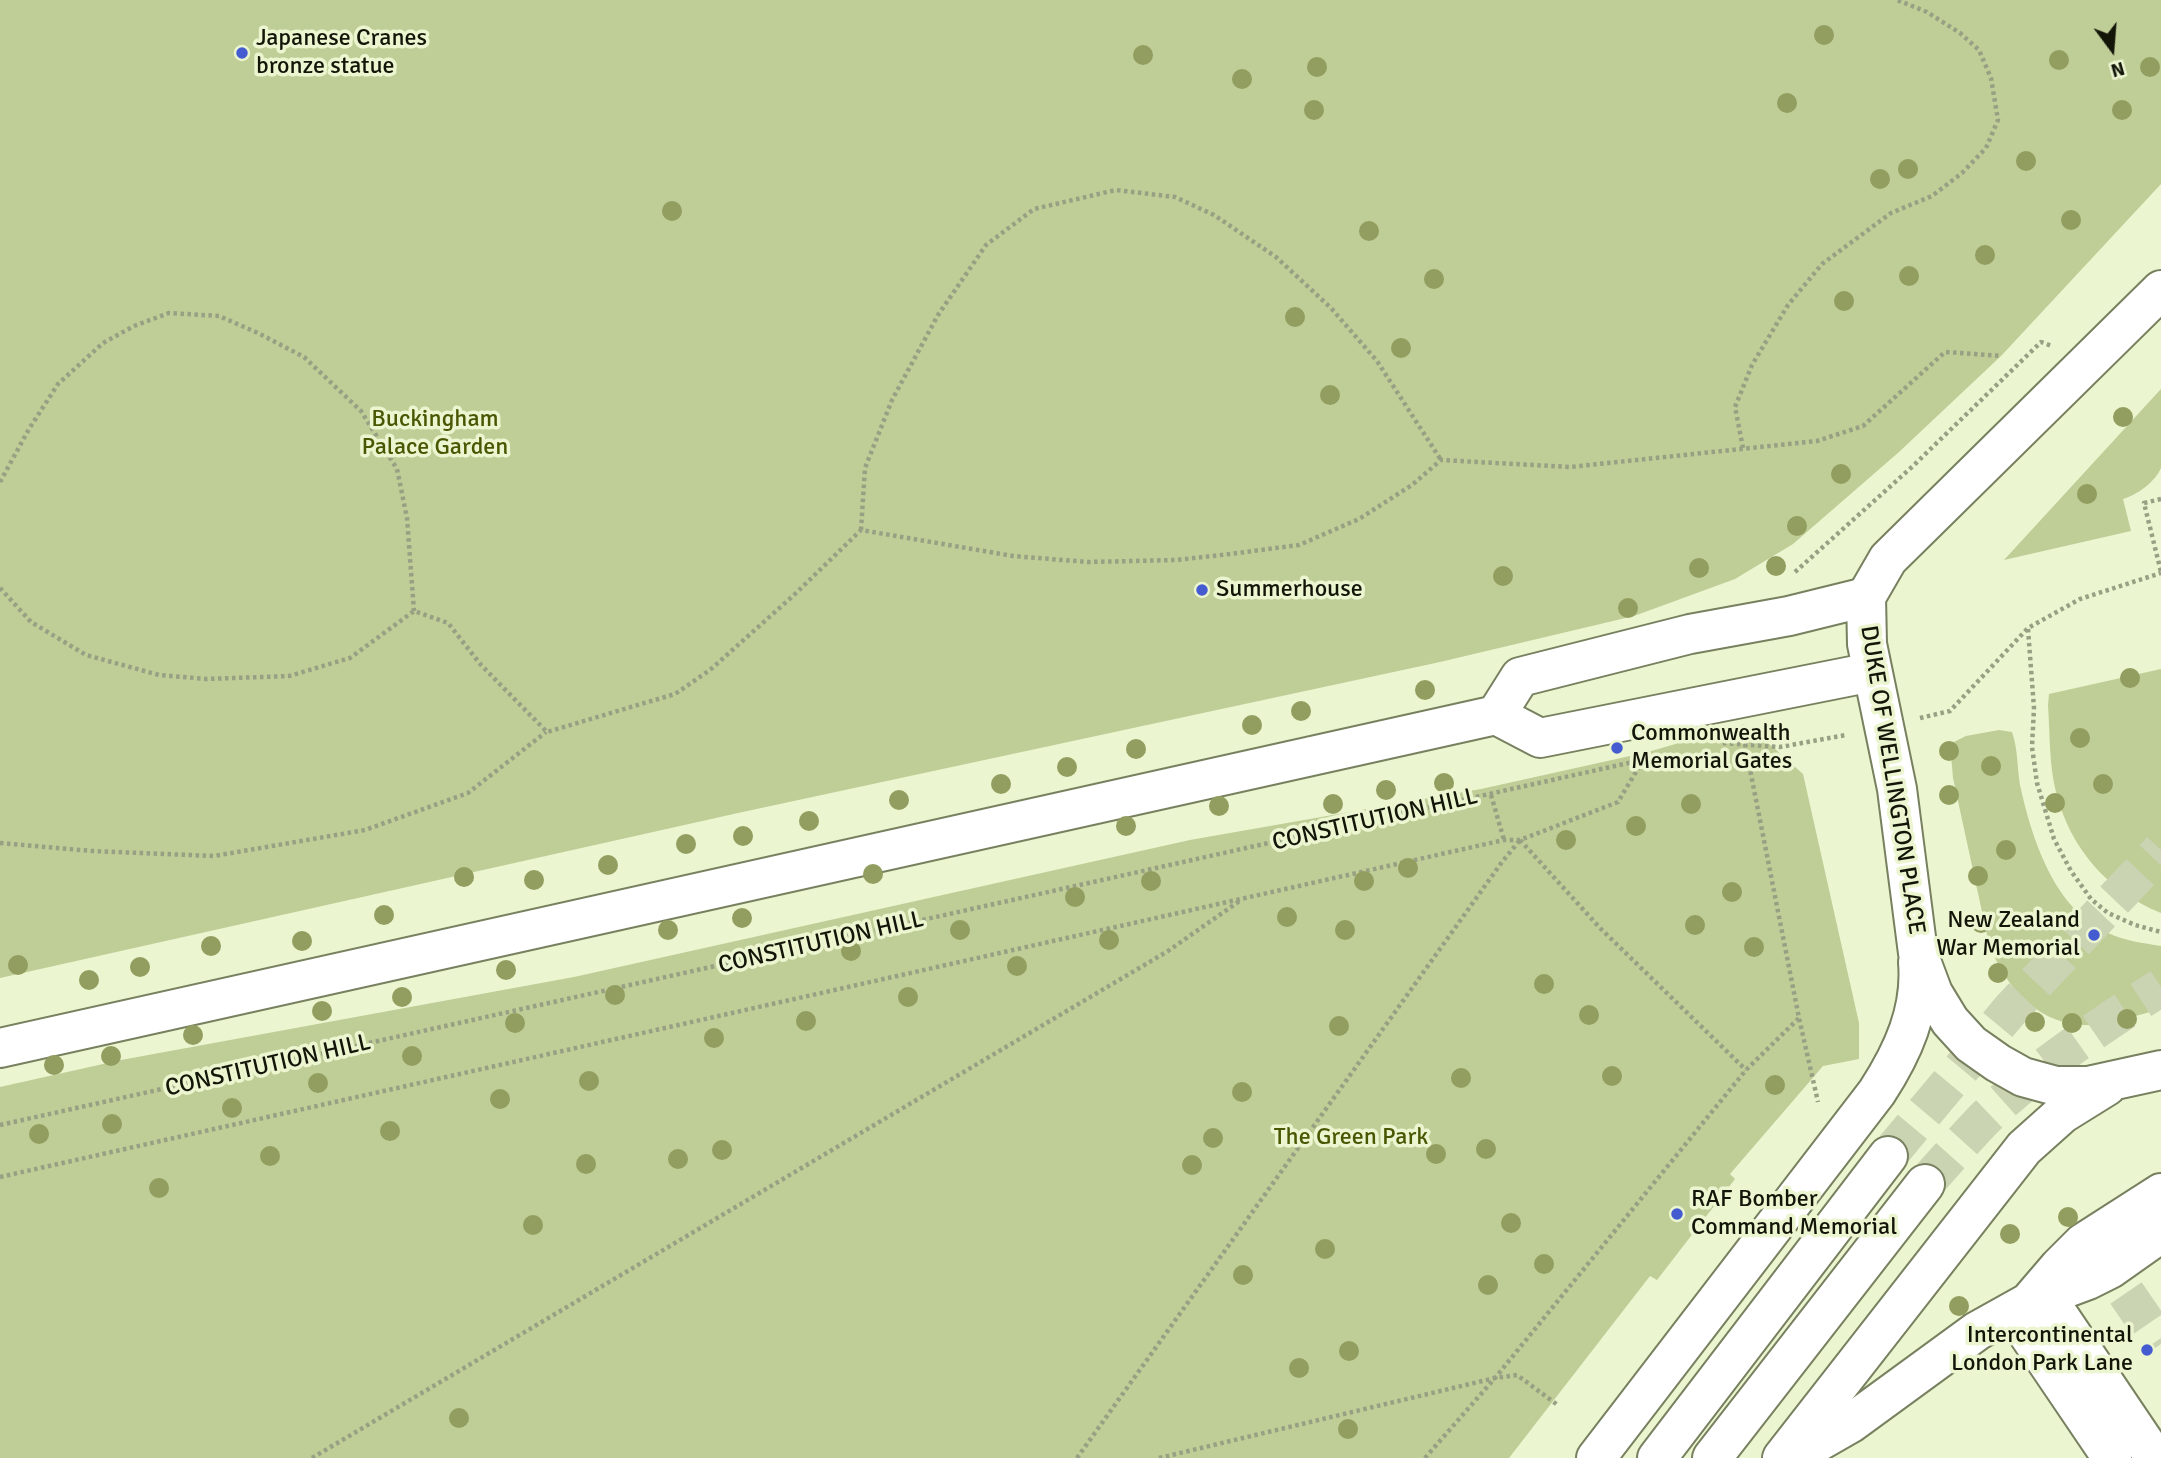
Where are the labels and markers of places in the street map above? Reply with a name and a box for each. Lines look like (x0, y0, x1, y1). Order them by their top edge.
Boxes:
place label: Japanese Cranes bronze statue (256, 25, 427, 81)
marker: Japanese Cranes bronze statue (234, 45, 250, 61)
place label: Summerhouse (1216, 576, 1363, 604)
marker: Summerhouse (1194, 582, 1210, 598)
place label: Commonwealth Memorial Gates (1631, 720, 1792, 776)
marker: Commonwealth Memorial Gates (1609, 740, 1625, 756)
place label: New Zealand War Memorial (1936, 907, 2080, 963)
marker: New Zealand War Memorial (2086, 927, 2102, 943)
place label: RAF Bomber Command Memorial (1691, 1186, 1897, 1242)
marker: RAF Bomber Command Memorial (1669, 1206, 1685, 1222)
place label: Intercontinental London Park Lane (1951, 1322, 2133, 1378)
marker: Intercontinental London Park Lane (2139, 1342, 2155, 1358)

